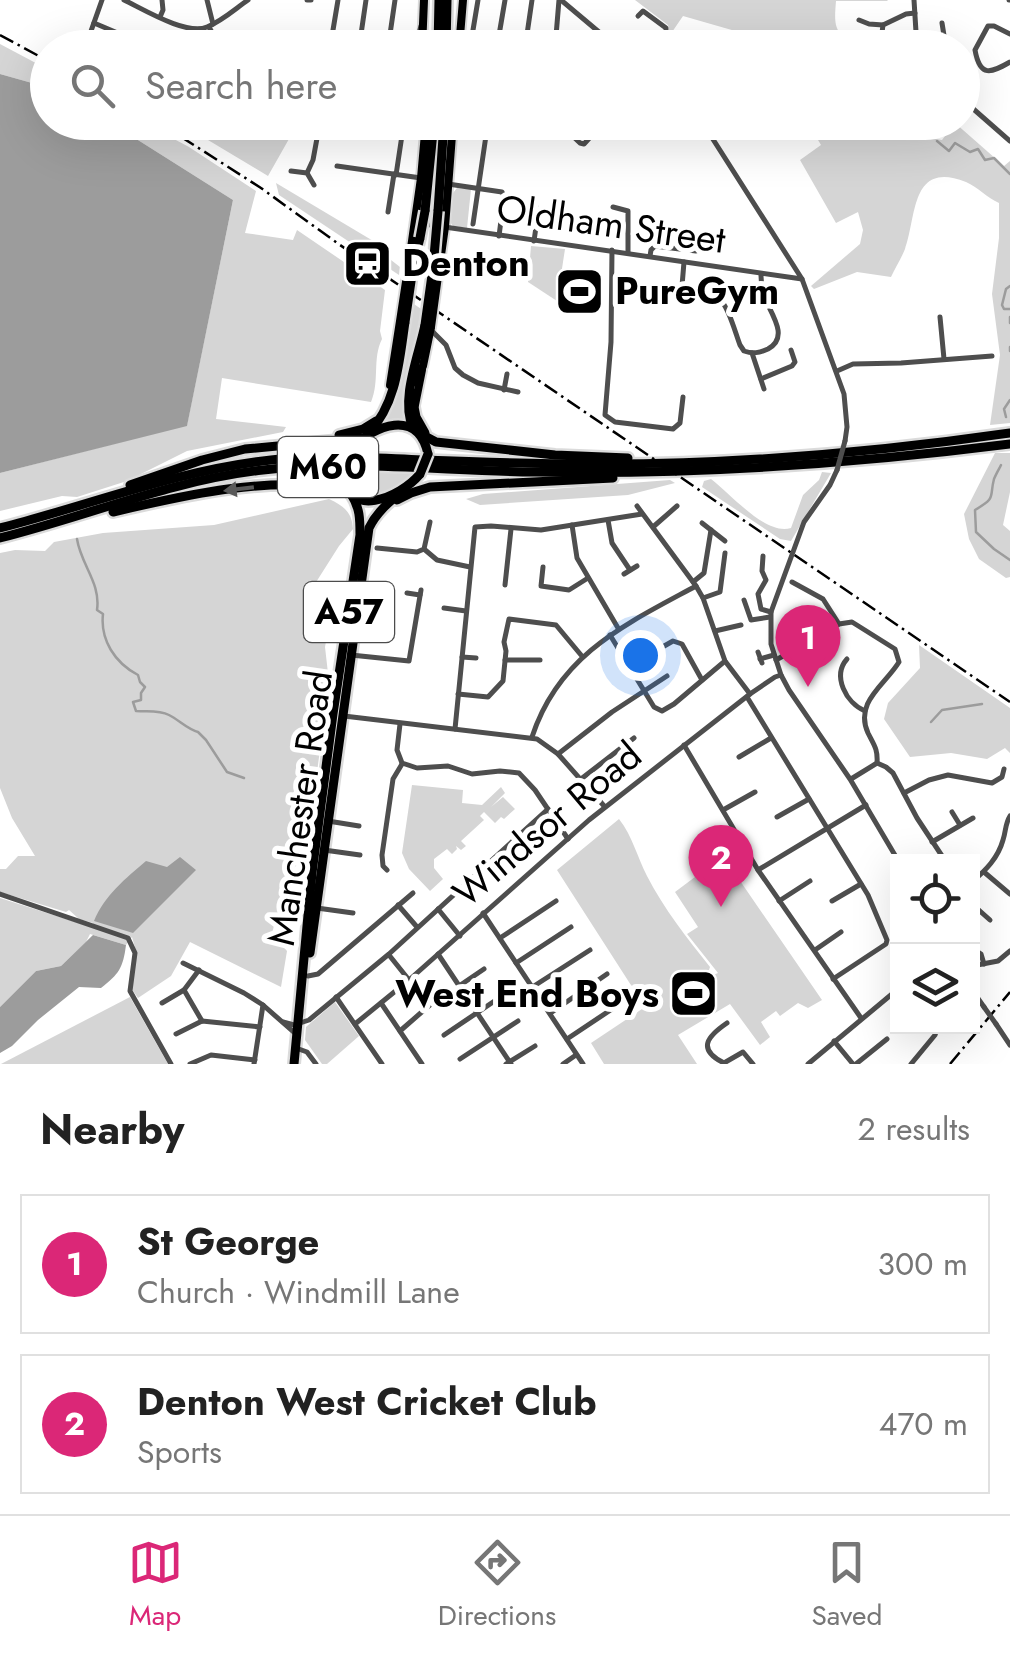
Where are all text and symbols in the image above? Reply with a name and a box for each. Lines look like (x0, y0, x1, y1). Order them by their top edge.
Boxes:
search box (30, 30, 980, 140)
icon: search (65, 58, 120, 113)
text: Search here (145, 58, 337, 113)
street label: Oldham Street (493, 180, 729, 267)
place label: Denton (402, 235, 530, 290)
station icon: Denton (341, 237, 393, 289)
place label: PureGym (615, 263, 779, 318)
sports icon: PureGym (554, 265, 606, 317)
road number: M60 (278, 437, 378, 497)
one-way arrow (223, 481, 255, 497)
road number: A57 (304, 582, 394, 642)
pin: 1 (776, 604, 840, 687)
your location (615, 630, 666, 681)
street label: Manchester Road (253, 667, 346, 949)
street label: Windsor Road (440, 728, 653, 919)
pin: 2 (688, 824, 754, 907)
map controls (890, 854, 980, 1034)
button: locate (890, 854, 980, 944)
button: layers (890, 944, 980, 1034)
place label: West End Boys (395, 966, 659, 1021)
sports icon: West End Boys (668, 968, 720, 1020)
text: Nearby (40, 1099, 184, 1160)
text: 2 results (858, 1106, 970, 1152)
text: St George (137, 1214, 319, 1269)
text: 1 (66, 1241, 83, 1287)
text: 300 m (878, 1241, 968, 1287)
text: Church · Windmill Lane (137, 1269, 460, 1315)
text: Denton West Cricket Club (137, 1374, 597, 1429)
text: 2 (64, 1401, 85, 1447)
text: 470 m (879, 1401, 968, 1447)
text: Sports (137, 1429, 222, 1475)
tab: Map (128, 1535, 183, 1636)
tab: Directions (438, 1535, 556, 1636)
tab: Saved (811, 1535, 882, 1636)

